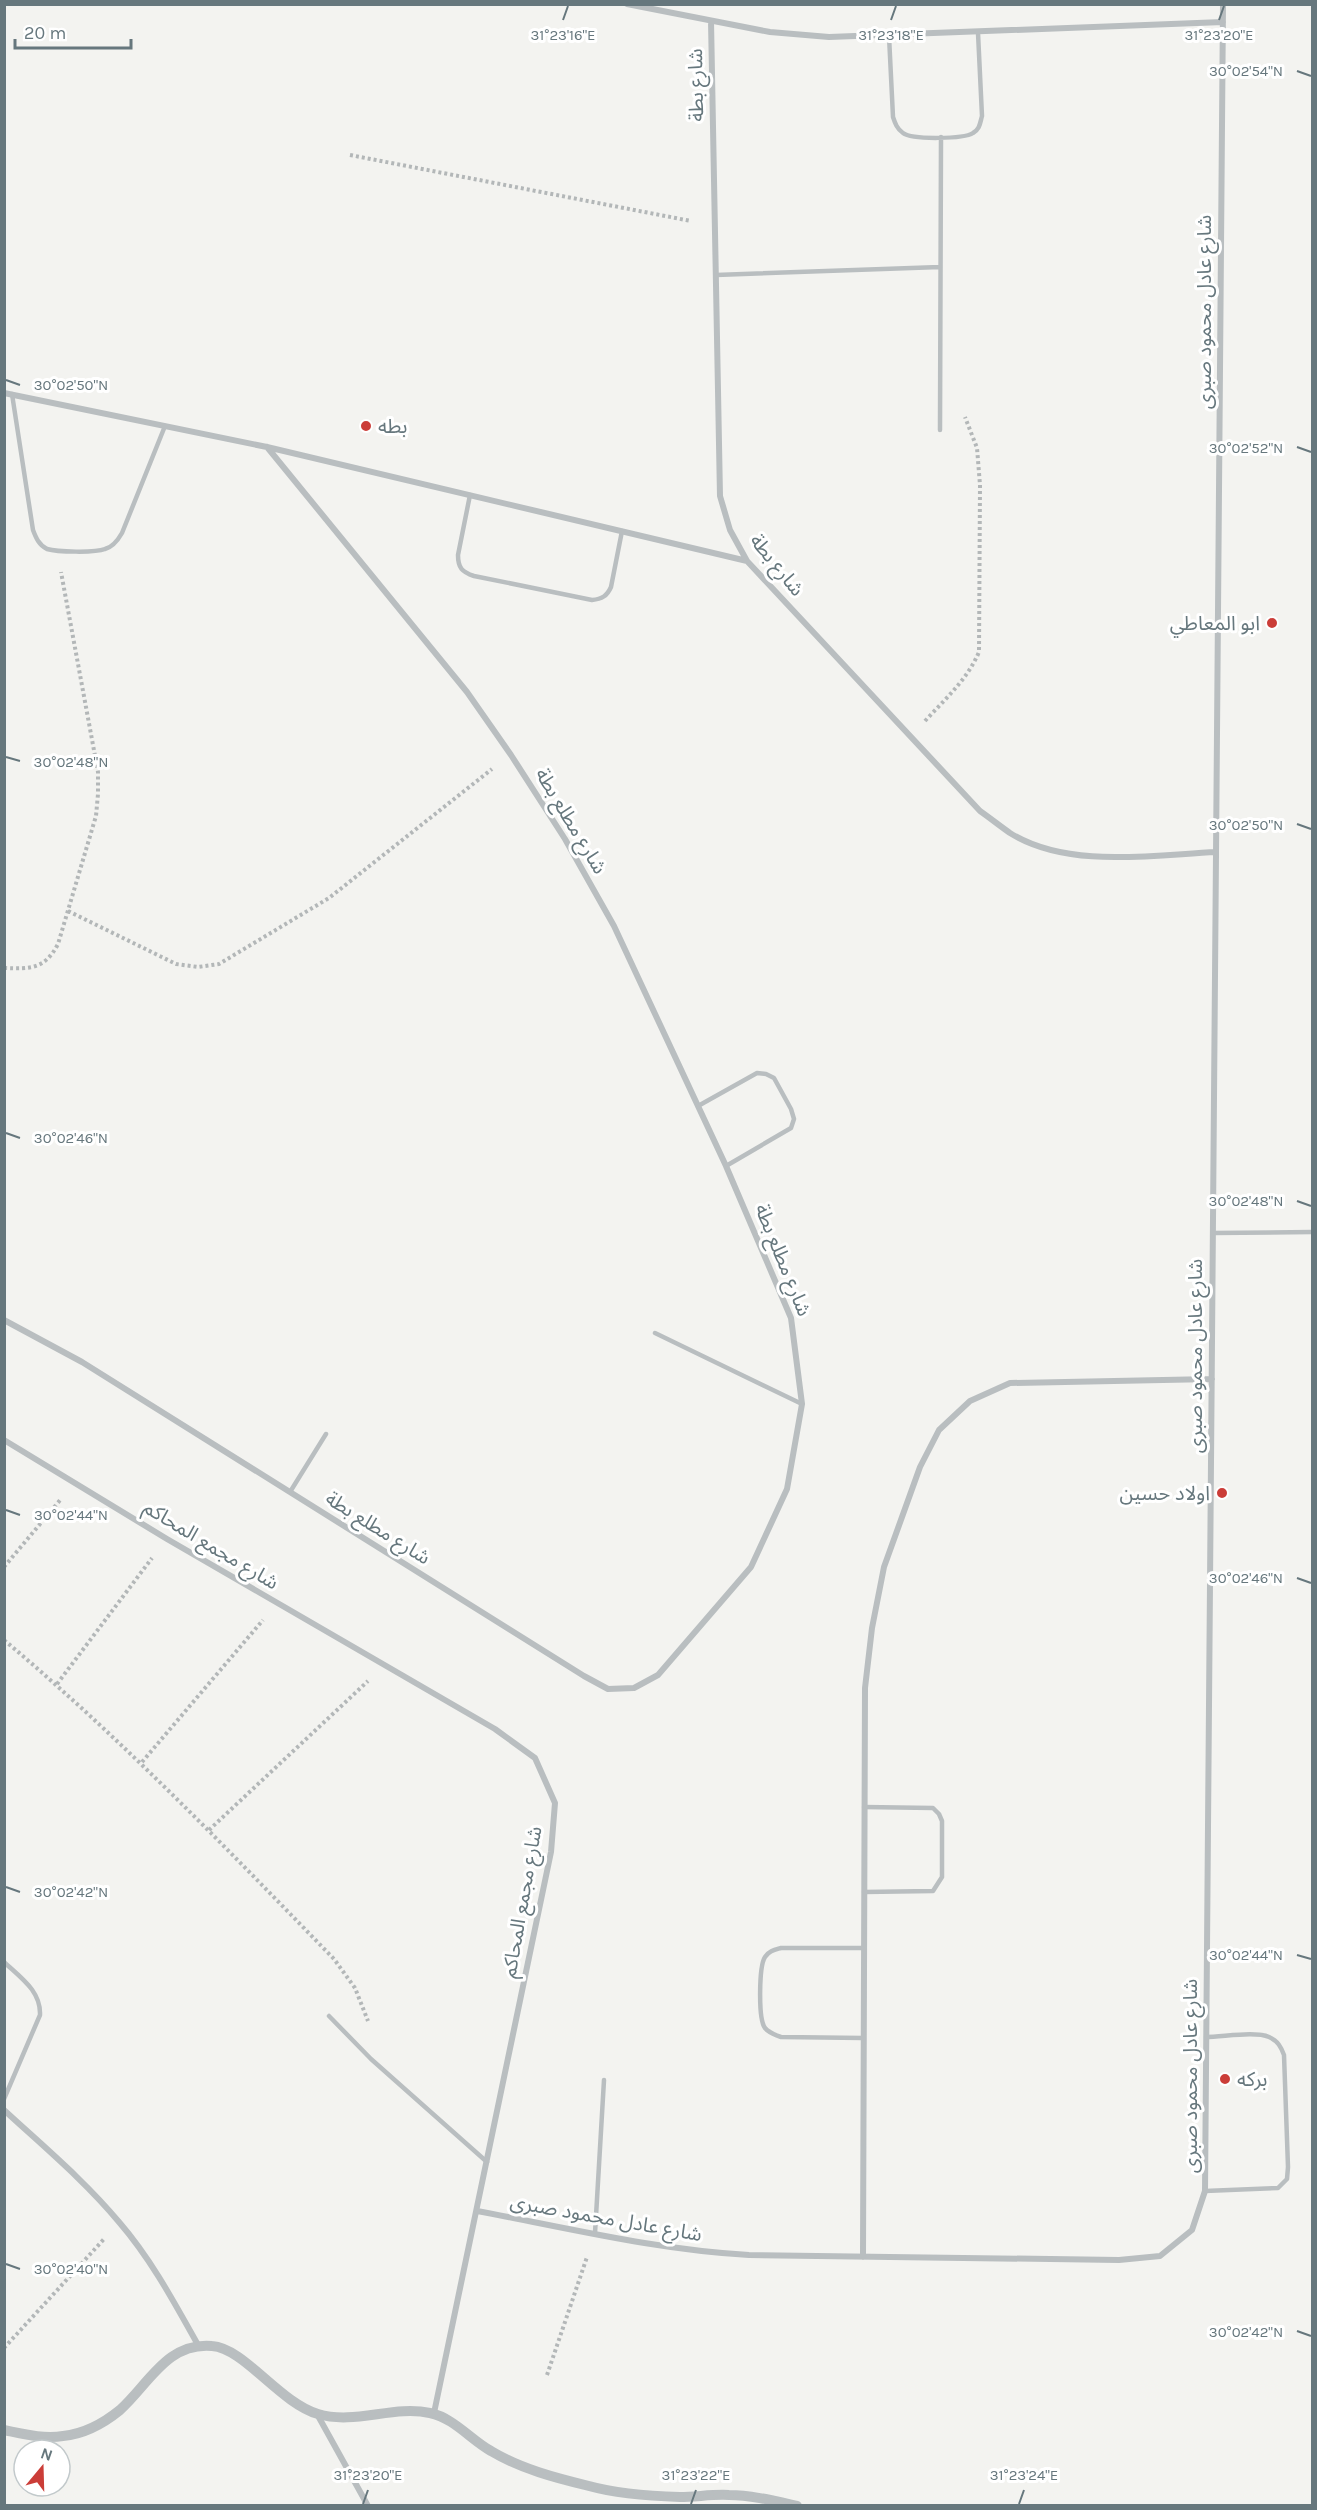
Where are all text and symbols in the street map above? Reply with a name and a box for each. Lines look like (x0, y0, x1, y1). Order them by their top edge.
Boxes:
scale bar (15, 12, 130, 50)
text: 20 m (24, 22, 66, 44)
text: 31°23'16"E (530, 26, 596, 44)
text: 31°23'18"E (858, 26, 924, 44)
text: 31°23'20"E (1184, 26, 1254, 44)
street label: شارع بطة (684, 48, 711, 122)
text: 30°02'54"N (1209, 62, 1283, 80)
street label: شارع عادل محمود صبرى (1193, 215, 1219, 409)
text: 30°02'50"N (34, 376, 108, 394)
place label: بطه (378, 415, 407, 438)
marker: بطه (359, 419, 373, 433)
text: 30°02'52"N (1209, 439, 1283, 457)
street label: شارع بطة (743, 529, 809, 603)
place label: ابو المعاطي (1170, 612, 1260, 638)
marker: ابو المعاطي (1265, 616, 1279, 630)
text: 30°02'48"N (34, 753, 108, 771)
street label: شارع مطلع بطة (528, 764, 612, 880)
text: 30°02'50"N (1209, 816, 1283, 834)
text: 30°02'46"N (34, 1129, 108, 1147)
text: 30°02'48"N (1209, 1192, 1283, 1210)
street label: شارع مطلع بطة (747, 1200, 816, 1321)
street label: شارع عادل محمود صبرى (1184, 1259, 1210, 1453)
place label: اولاد حسين (1120, 1482, 1210, 1505)
marker: اولاد حسين (1215, 1486, 1229, 1500)
street label: شارع مطلع بطة (320, 1487, 435, 1572)
street label: شارع مجمع المحاكم (138, 1496, 283, 1597)
text: 30°02'44"N (34, 1506, 108, 1524)
text: 30°02'46"N (1209, 1569, 1283, 1587)
street label: شارع مجمع المحاكم (497, 1824, 550, 1980)
text: 30°02'42"N (34, 1883, 108, 1901)
text: 30°02'44"N (1209, 1946, 1283, 1964)
street label: شارع عادل محمود صبرى (1179, 1979, 1205, 2173)
place label: بركه (1237, 2068, 1267, 2091)
marker: بركه (1218, 2072, 1232, 2086)
street label: شارع عادل محمود صبرى (508, 2190, 704, 2249)
text: 30°02'40"N (34, 2260, 108, 2278)
text: 30°02'42"N (1209, 2323, 1283, 2341)
north arrow (12, 2438, 72, 2498)
text: N (38, 2443, 55, 2465)
text: 31°23'20"E (333, 2466, 403, 2484)
text: 31°23'22"E (662, 2466, 730, 2484)
text: 31°23'24"E (990, 2466, 1058, 2484)

